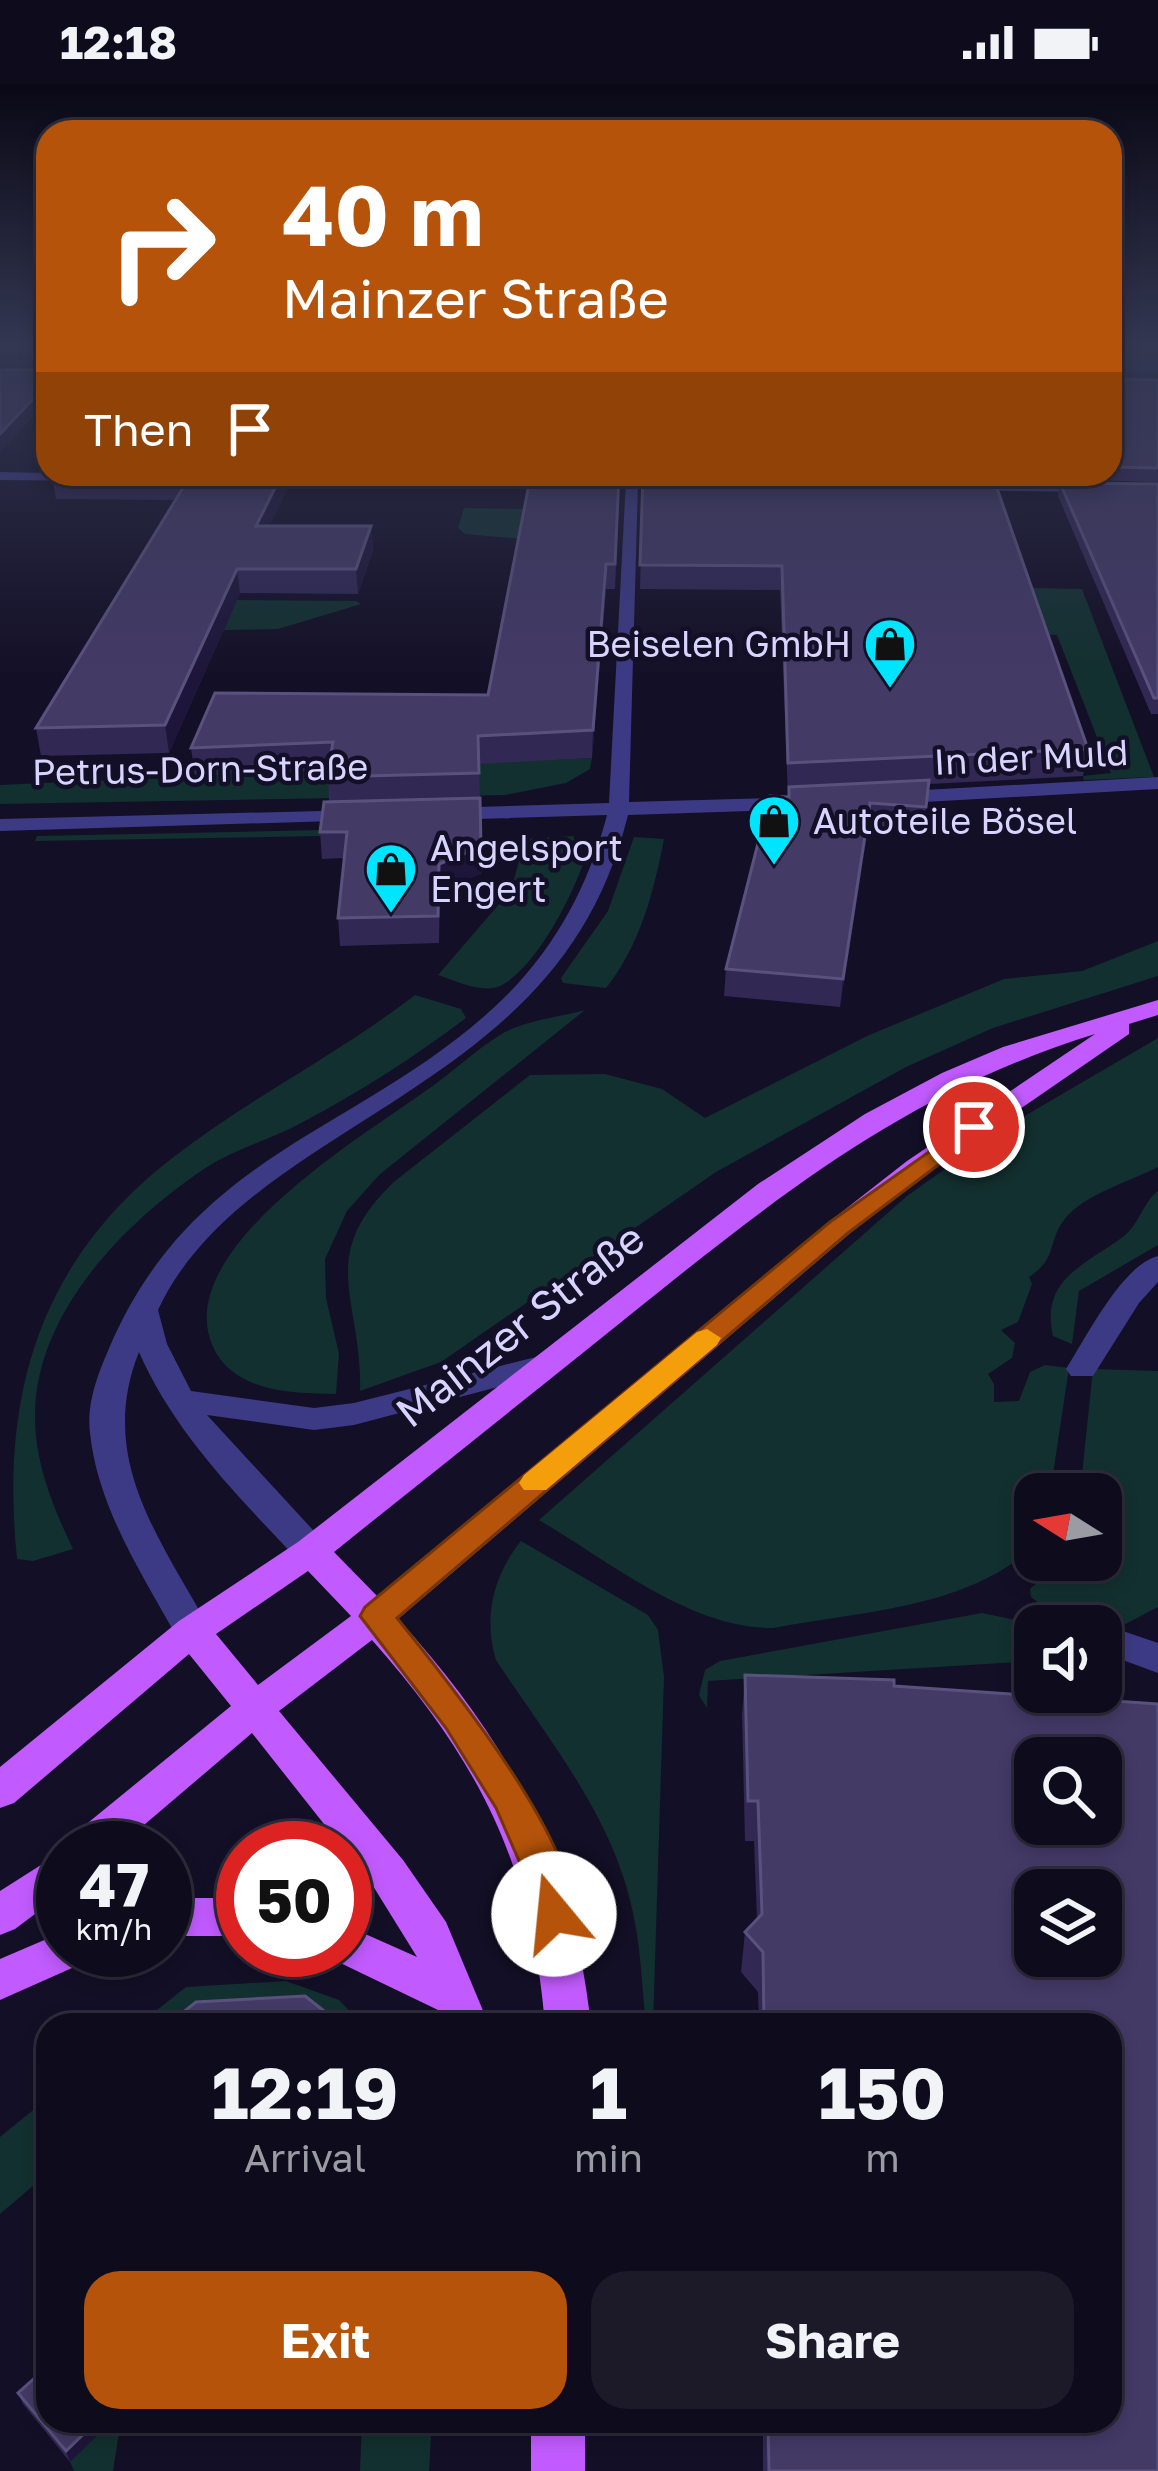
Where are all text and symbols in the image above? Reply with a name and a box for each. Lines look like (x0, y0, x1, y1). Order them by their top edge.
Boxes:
text: 12:18 (60, 15, 177, 69)
text: 40 m (282, 164, 484, 264)
icon: right (84, 168, 240, 324)
text: Mainzer Straße (282, 265, 669, 330)
icon: arrive (217, 396, 283, 462)
text: Then (84, 402, 193, 456)
shop icon: Beiselen GmbH (862, 616, 918, 690)
place label: Beiselen GmbH (586, 622, 851, 665)
street label: In der Muld (933, 730, 1129, 783)
street label: Petrus-Dorn-Straße (32, 744, 368, 793)
shop icon: Autoteile Bösel (746, 793, 802, 867)
place label: Autoteile Bösel (813, 799, 1077, 842)
place label: Angelsport Engert (430, 826, 623, 910)
shop icon: Angelsport Engert (363, 841, 419, 915)
pin (923, 1076, 1025, 1178)
icon: arrive (941, 1094, 1007, 1160)
street label: Mainzer Straße (385, 1212, 653, 1437)
north arrow (1014, 1473, 1122, 1581)
map controls (1014, 1473, 1122, 1977)
button: sound (1014, 1605, 1122, 1713)
button: search (1014, 1737, 1122, 1845)
speed limit sign: 50 (216, 1821, 372, 1977)
text: 47 (79, 1848, 149, 1920)
position arrow (491, 1851, 617, 1977)
button: layers (1014, 1869, 1122, 1977)
text: km/h (76, 1911, 152, 1947)
text: 12:19 (212, 2048, 398, 2135)
text: 1 (590, 2048, 627, 2135)
text: 150 (819, 2048, 946, 2135)
text: Arrival (244, 2134, 366, 2181)
text: min (574, 2134, 643, 2181)
text: m (865, 2134, 900, 2181)
button: Exit (84, 2271, 567, 2409)
button: Share (591, 2271, 1074, 2409)

